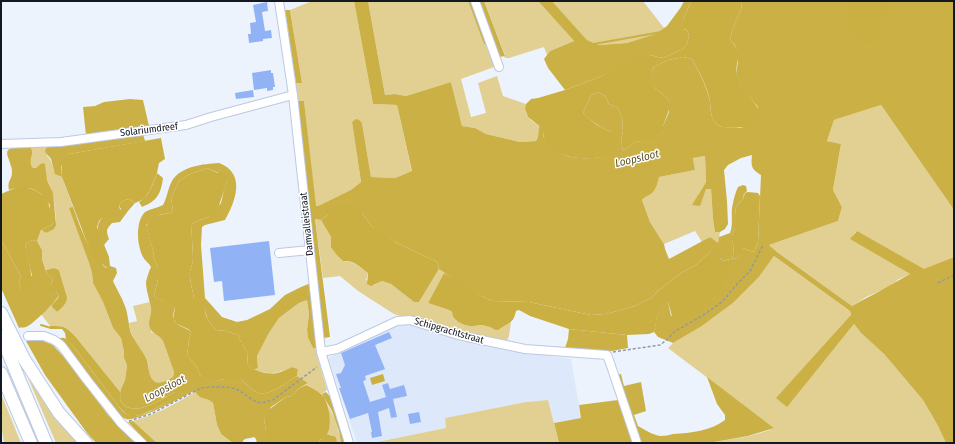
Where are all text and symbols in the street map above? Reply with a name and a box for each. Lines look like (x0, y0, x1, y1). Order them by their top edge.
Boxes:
street label: Solariumdreef (119, 121, 179, 139)
water label: Loopsloot (614, 148, 660, 170)
street label: Damvalleistraat (298, 192, 316, 256)
street label: Schipgrachtstraat (413, 315, 485, 347)
water label: Loopsloot (142, 373, 188, 405)

